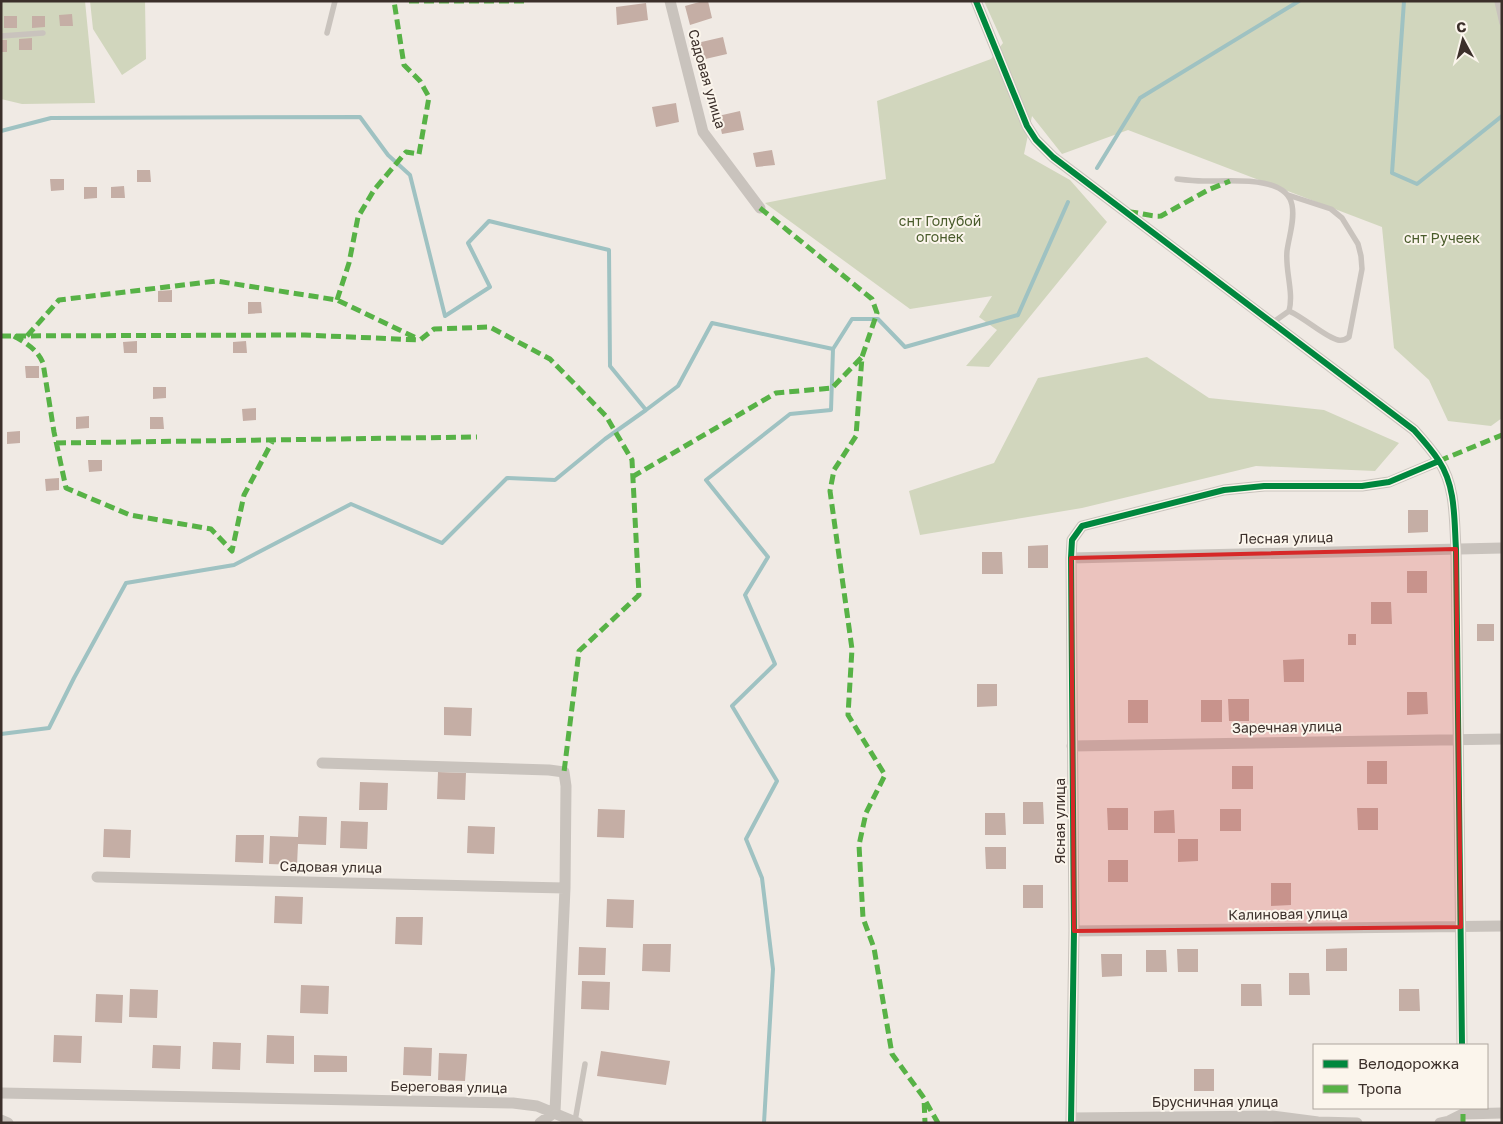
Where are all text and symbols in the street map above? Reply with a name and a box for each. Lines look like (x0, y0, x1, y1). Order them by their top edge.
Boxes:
north arrow (1438, 15, 1488, 65)
text: С (1455, 18, 1467, 36)
street label: Садовая улица (685, 27, 730, 131)
park label: снт Голубой огонек (899, 212, 981, 245)
park label: снт Ручеек (1404, 229, 1480, 246)
street label: Лесная улица (1238, 528, 1333, 547)
street label: Заречная улица (1232, 717, 1342, 736)
street label: Ясная улица (1051, 778, 1068, 864)
street label: Садовая улица (280, 857, 382, 876)
street label: Калиновая улица (1228, 904, 1348, 923)
legend (1313, 1044, 1488, 1109)
text: Велодорожка (1358, 1054, 1459, 1072)
street label: Береговая улица (390, 1077, 508, 1096)
text: Тропа (1358, 1079, 1402, 1097)
street label: Брусничная улица (1152, 1093, 1278, 1110)

